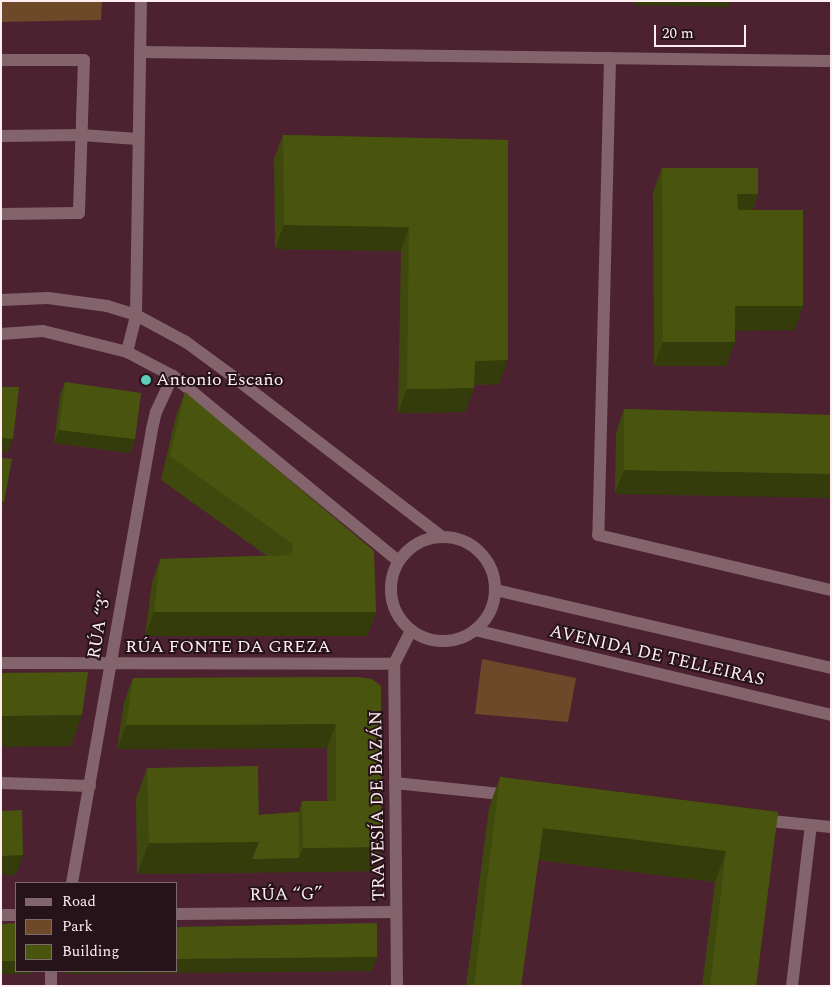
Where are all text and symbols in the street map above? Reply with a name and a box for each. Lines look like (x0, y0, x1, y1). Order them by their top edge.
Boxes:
scale bar (657, 15, 750, 47)
text: 20 m (662, 22, 694, 45)
place label: Antonio Escaño (156, 369, 283, 391)
marker: Antonio Escaño (140, 374, 152, 386)
street label: RÚA “3” (83, 589, 117, 661)
street label: AVENIDA DE TELLEIRAS (547, 621, 767, 691)
street label: RÚA FONTE DA GREZA (125, 636, 331, 658)
street label: TRAVESÍA DE BAZÁN (366, 711, 390, 901)
legend (15, 882, 178, 972)
street label: RÚA “G” (249, 884, 323, 906)
text: Road (62, 890, 96, 913)
text: Park (62, 915, 93, 938)
text: Building (62, 940, 119, 963)

